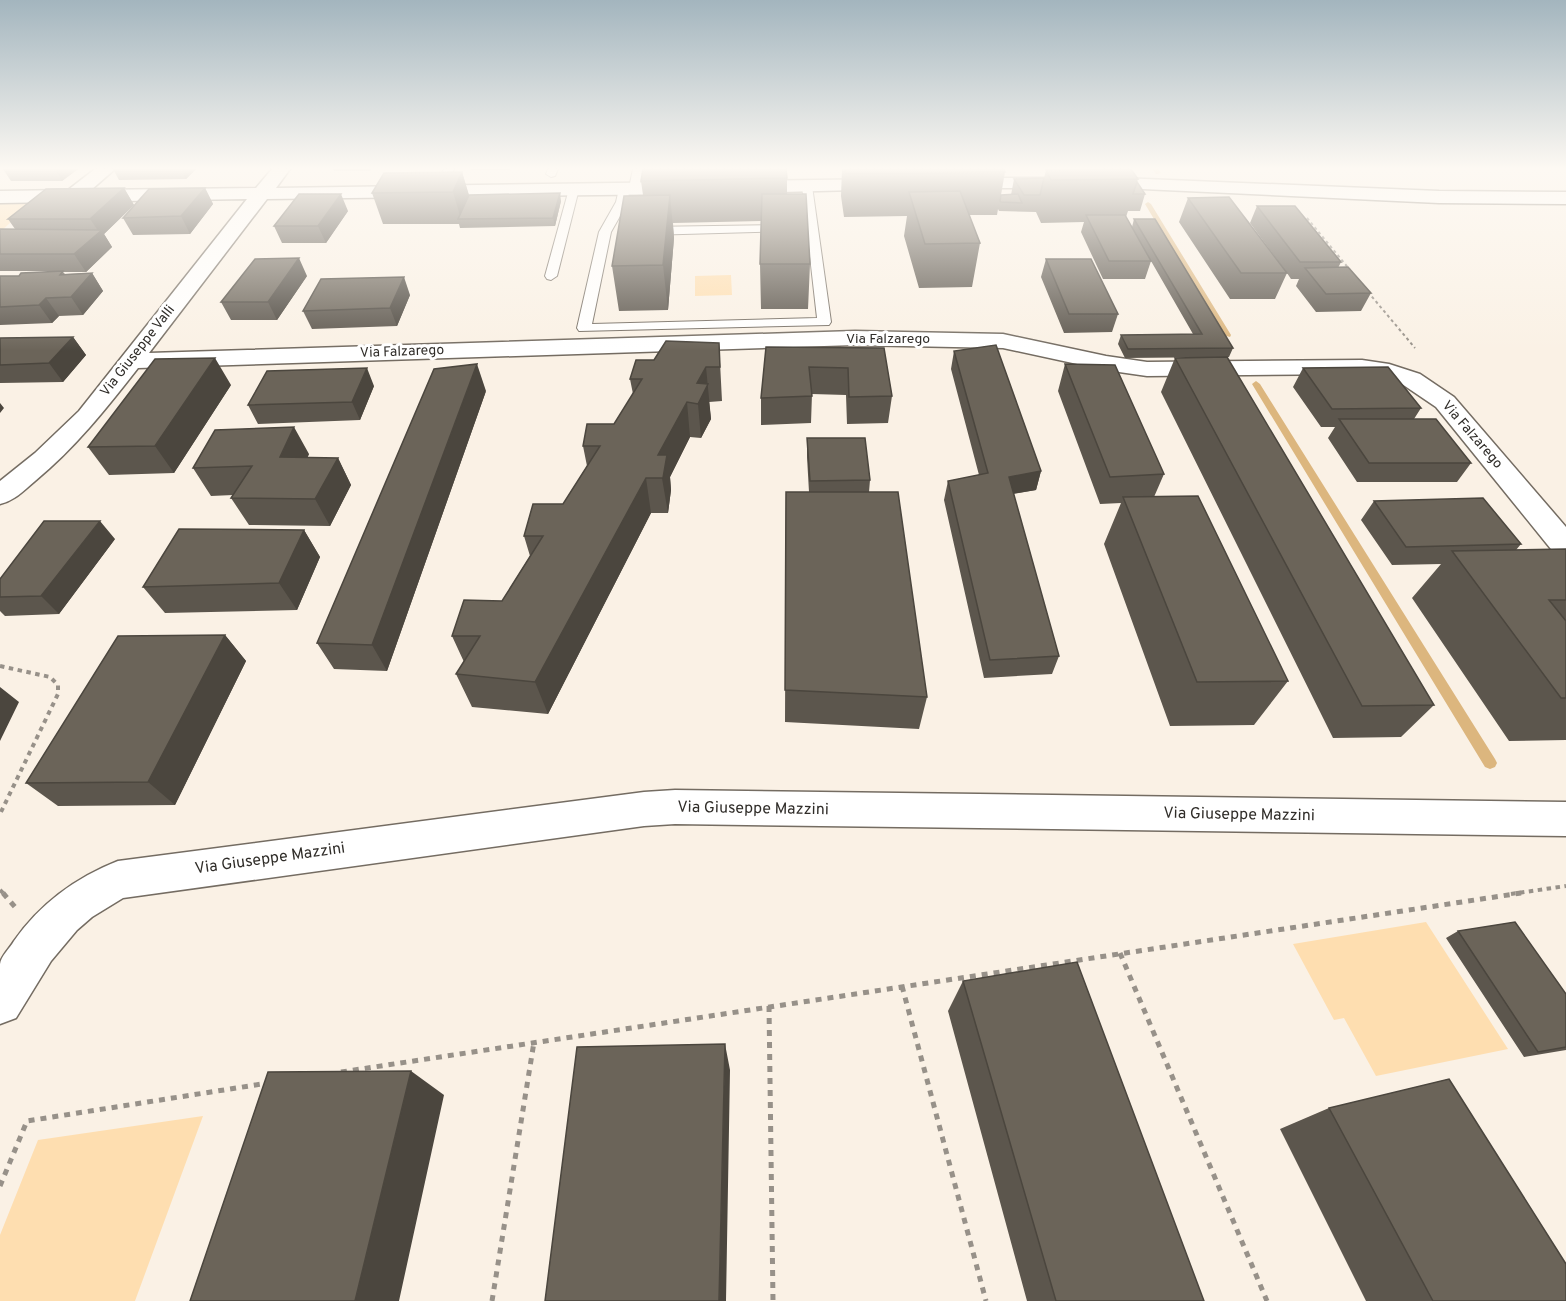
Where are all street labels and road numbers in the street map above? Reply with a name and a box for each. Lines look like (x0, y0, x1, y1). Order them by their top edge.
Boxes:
street label: Via Giuseppe Valli (97, 302, 179, 400)
street label: Via Falzarego (846, 331, 930, 348)
street label: Via Falzarego (360, 342, 445, 362)
street label: Via Falzarego (1438, 398, 1506, 473)
street label: Via Giuseppe Mazzini (677, 798, 829, 820)
street label: Via Giuseppe Mazzini (1163, 804, 1315, 826)
street label: Via Giuseppe Mazzini (194, 839, 346, 879)

